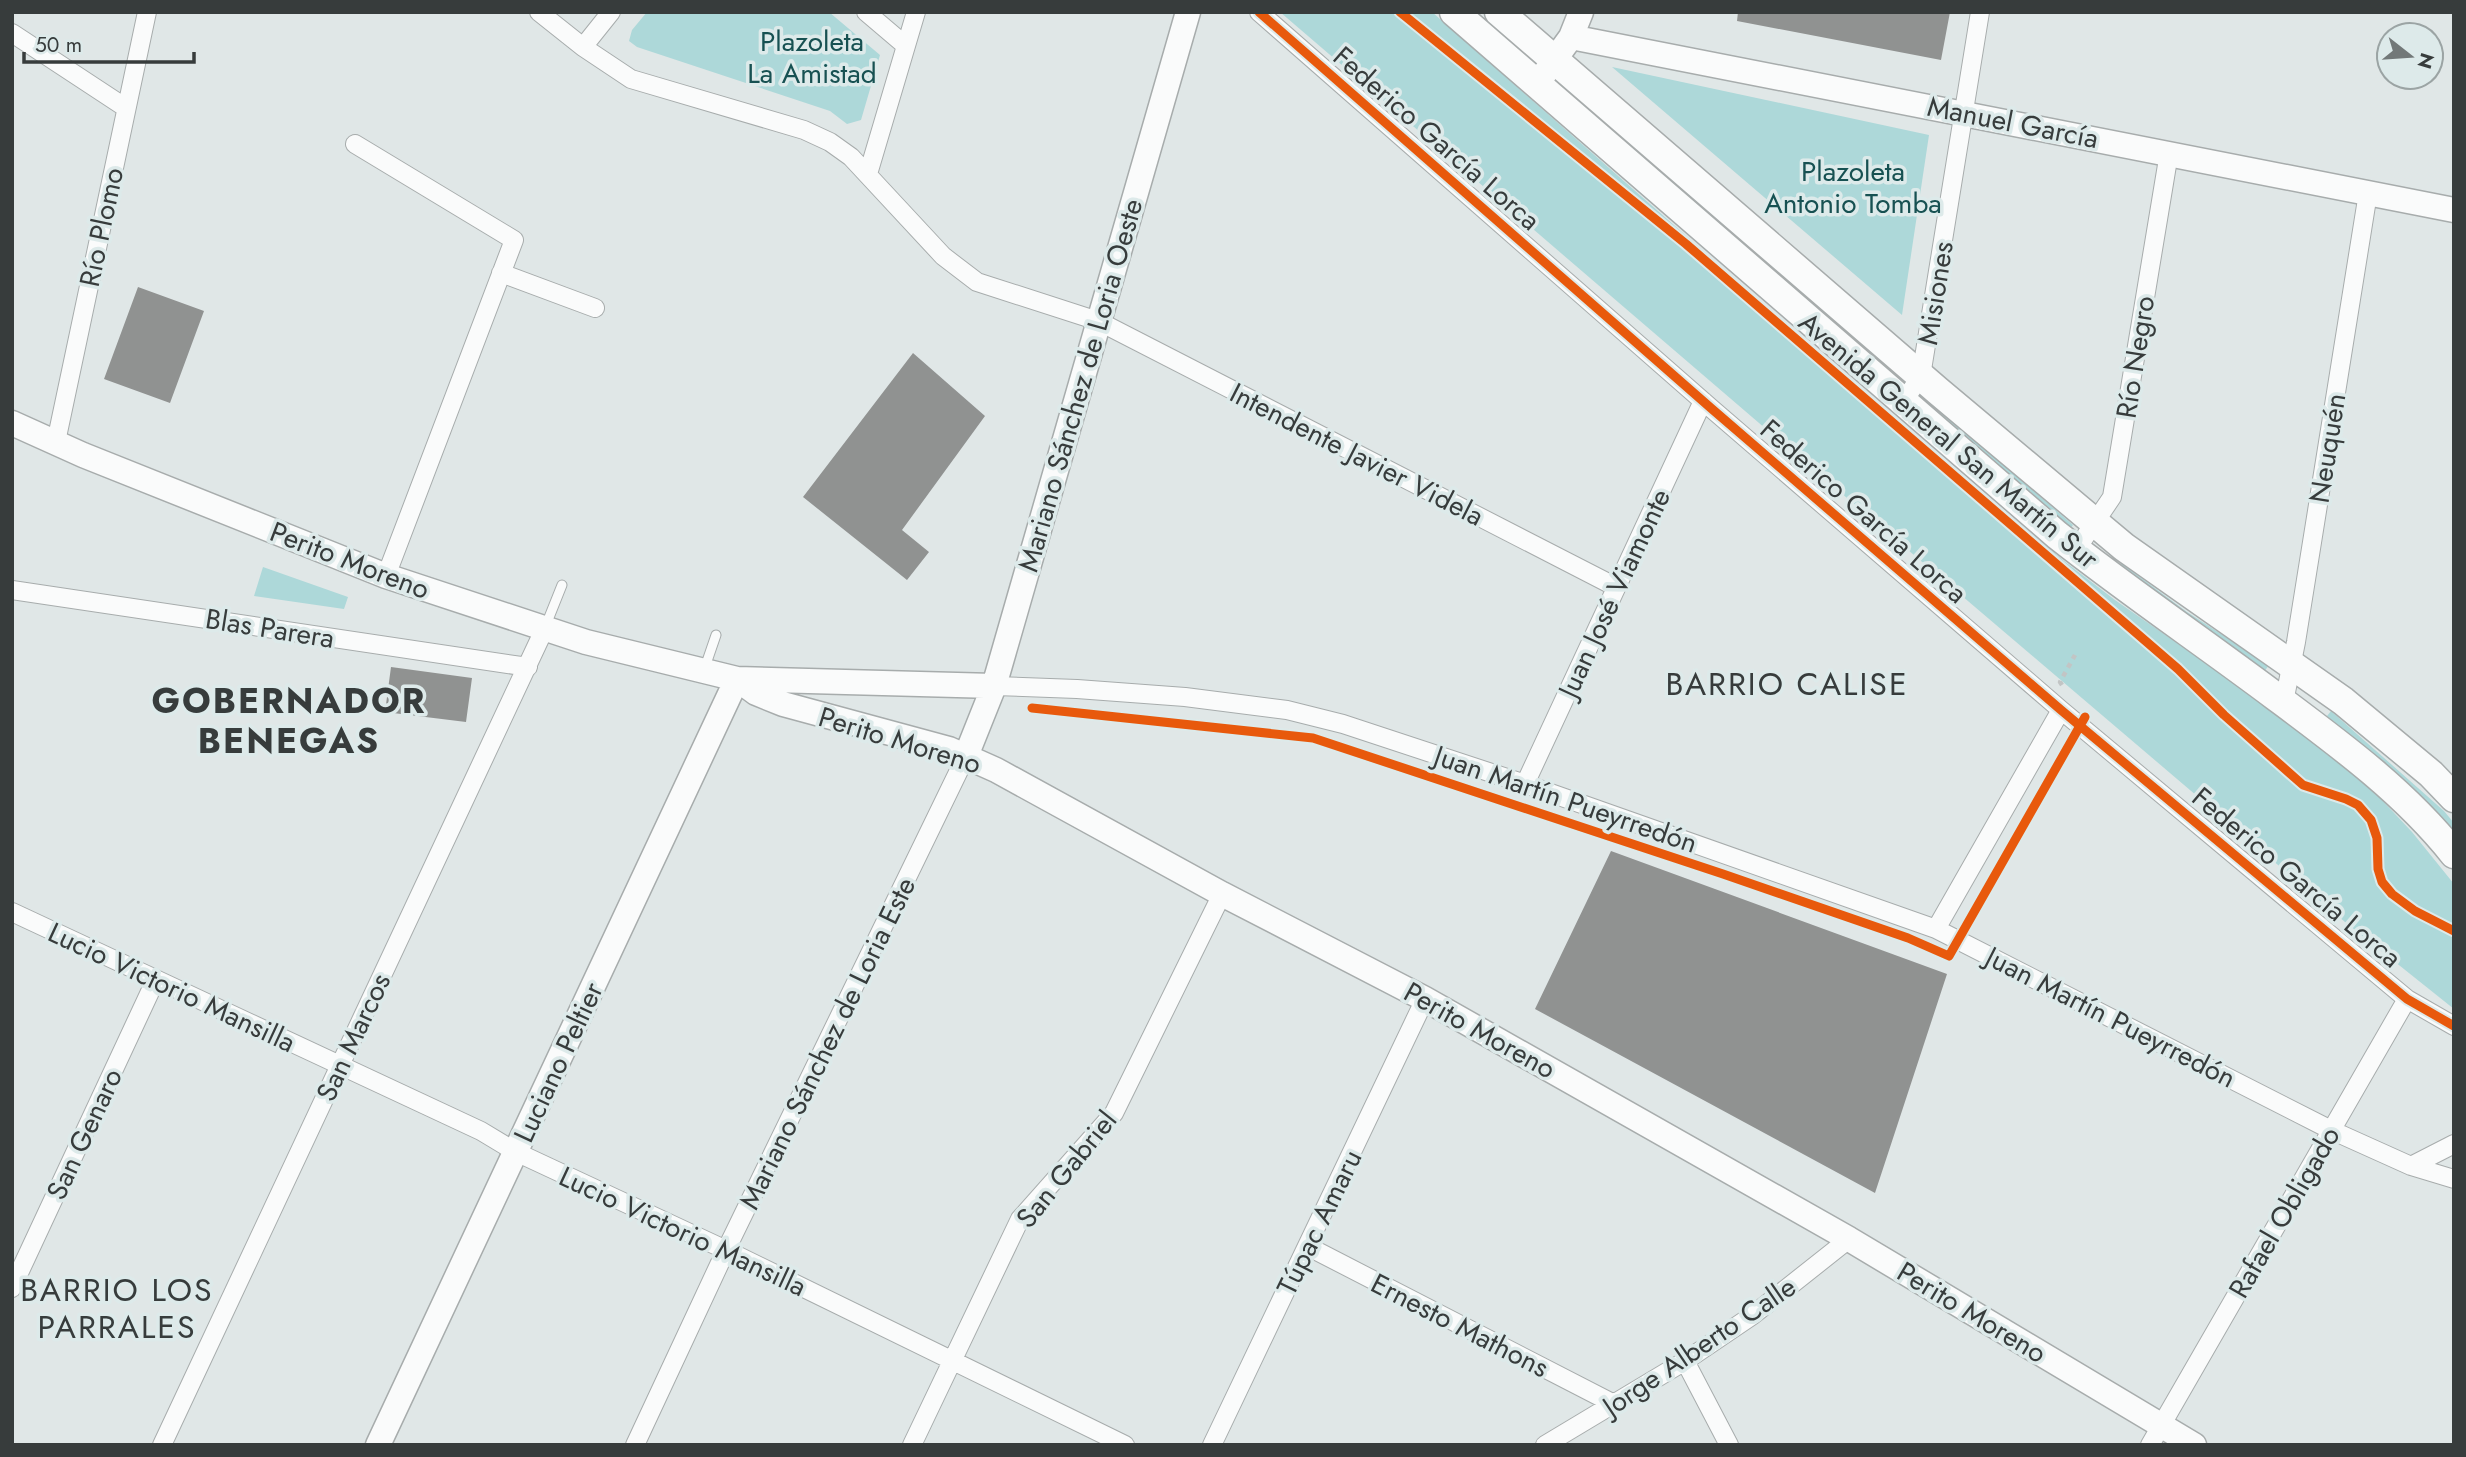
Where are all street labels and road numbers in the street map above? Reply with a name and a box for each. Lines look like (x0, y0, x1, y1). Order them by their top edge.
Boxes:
street label: Federico García Lorca (1324, 37, 1549, 240)
street label: Manuel García (1924, 86, 2102, 159)
street label: Río Plomo (69, 164, 134, 290)
street label: Mariano Sánchez de Loria Oeste (1008, 194, 1153, 576)
street label: Misiones (1907, 238, 1964, 348)
street label: Río Negro (2106, 293, 2165, 421)
street label: Avenida General San Martín Sur (1790, 302, 2108, 579)
street label: Intendente Javier Videla (1223, 373, 1491, 536)
street label: Neuquén (2299, 390, 2356, 506)
street label: Federico García Lorca (1751, 410, 1976, 613)
street label: Juan José Viamonte (1546, 482, 1681, 708)
street label: Perito Moreno (264, 511, 435, 610)
street label: Blas Parera (203, 598, 337, 659)
street label: Perito Moreno (814, 696, 986, 785)
street label: Juan Martín Pueyrredón (1425, 734, 1703, 864)
street label: Federico García Lorca (2183, 777, 2410, 978)
street label: Mariano Sánchez de Loria Este (729, 870, 926, 1216)
street label: Lucio Victorio Mansilla (41, 912, 302, 1063)
street label: Juan Martín Pueyrredón (1975, 935, 2243, 1098)
street label: San Marcos (306, 966, 401, 1108)
street label: Perito Moreno (1396, 972, 1563, 1089)
street label: Luciano Peltier (503, 975, 614, 1149)
street label: San Genaro (36, 1062, 133, 1207)
street label: San Gabriel (1006, 1102, 1127, 1237)
street label: Rafael Obligado (2219, 1119, 2350, 1306)
street label: Túpac Amaru (1267, 1143, 1372, 1302)
street label: Lucio Victorio Mansilla (552, 1156, 813, 1307)
street label: Perito Moreno (1889, 1252, 2054, 1373)
street label: Ernesto Mathons (1364, 1263, 1556, 1388)
street label: Jorge Alberto Calle (1591, 1266, 1804, 1429)

